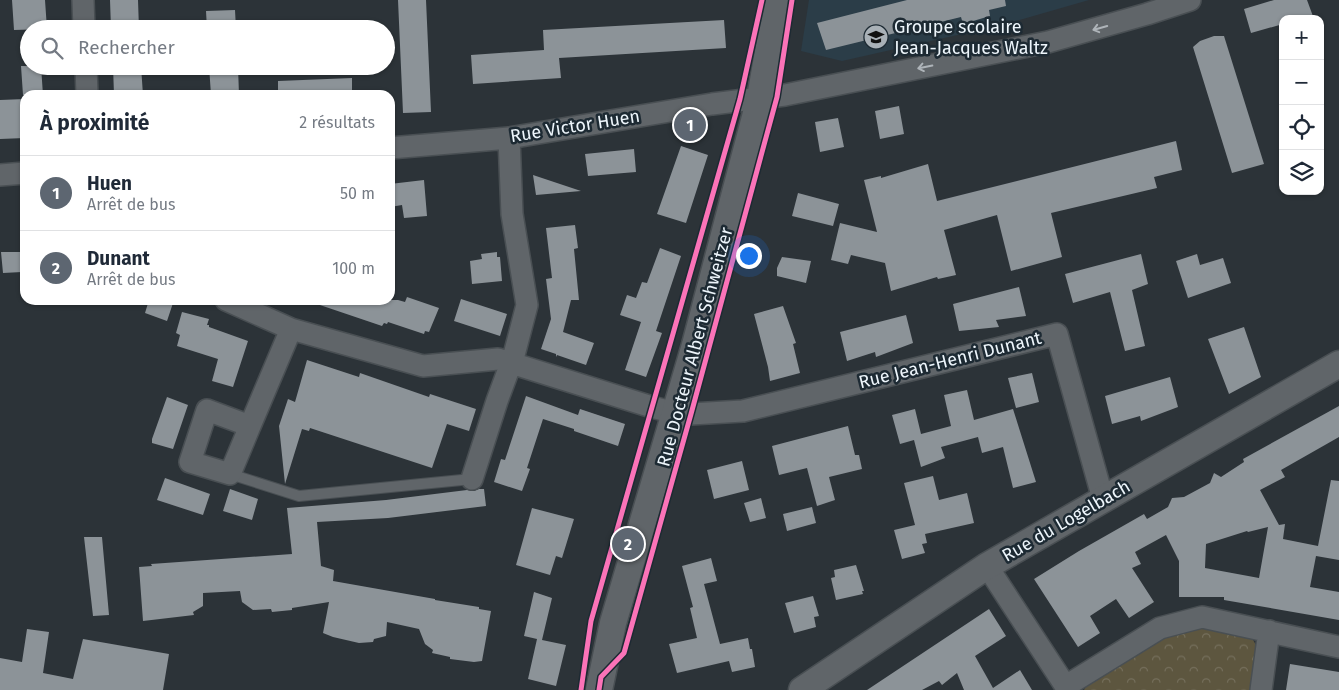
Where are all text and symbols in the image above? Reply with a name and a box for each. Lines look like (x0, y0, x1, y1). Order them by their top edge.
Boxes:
map controls (1279, 15, 1324, 195)
button: + (1279, 15, 1324, 60)
place label: Groupe scolaire Jean-Jacques Waltz (894, 16, 1048, 59)
search box (20, 20, 395, 75)
one-way arrow (1093, 23, 1109, 33)
school or university icon: Groupe scolaire Jean-Jacques Waltz (863, 24, 889, 50)
icon: search (38, 34, 66, 62)
text: Rechercher (78, 36, 175, 59)
button: − (1279, 60, 1324, 105)
one-way arrow (917, 63, 933, 73)
street label: Rue Victor Huen (509, 105, 641, 147)
button: locate (1279, 105, 1324, 150)
pin: 1 (674, 106, 706, 144)
text: À proximité (40, 110, 149, 136)
text: 2 résultats (299, 113, 375, 132)
button: layers (1279, 150, 1324, 195)
text: Huen (87, 172, 132, 195)
text: 1 (52, 184, 60, 203)
text: 50 m (340, 184, 375, 203)
text: Arrêt de bus (87, 195, 176, 214)
street label: Rue Docteur Albert Schweitzer (652, 225, 738, 469)
your location (736, 243, 762, 269)
text: Dunant (87, 247, 150, 270)
text: 2 (52, 259, 60, 278)
text: 100 m (332, 259, 375, 278)
text: Arrêt de bus (87, 270, 176, 289)
street label: Rue Jean-Henri Dunant (856, 327, 1044, 393)
street label: Rue du Logelbach (998, 475, 1134, 567)
pin: 2 (612, 525, 644, 563)

